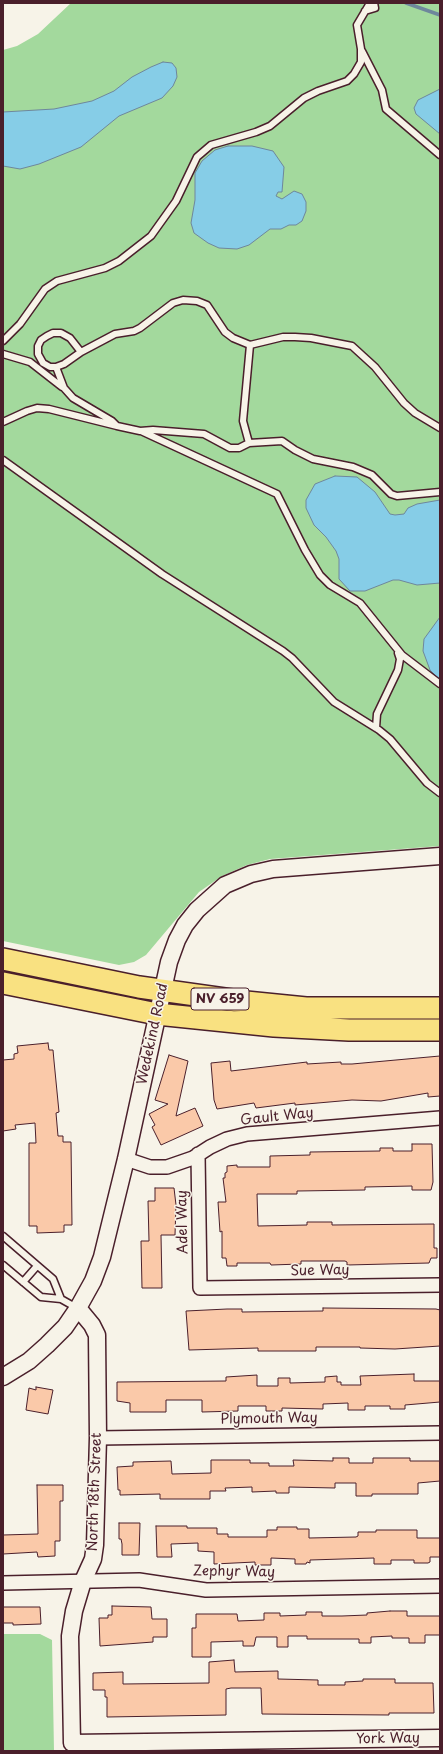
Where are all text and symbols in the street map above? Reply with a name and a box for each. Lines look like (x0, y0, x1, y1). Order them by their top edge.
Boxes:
street label: Wedekind Road (134, 982, 172, 1086)
road number: NV 659 (191, 988, 249, 1010)
street label: Gault Way (240, 1105, 314, 1129)
street label: Adel Way (174, 1190, 192, 1254)
street label: Sue Way (290, 1262, 350, 1280)
street label: Plymouth Way (220, 1410, 318, 1428)
street label: North 18th Street (85, 1432, 105, 1552)
street label: Zephyr Way (193, 1563, 275, 1581)
street label: York Way (356, 1730, 420, 1748)

